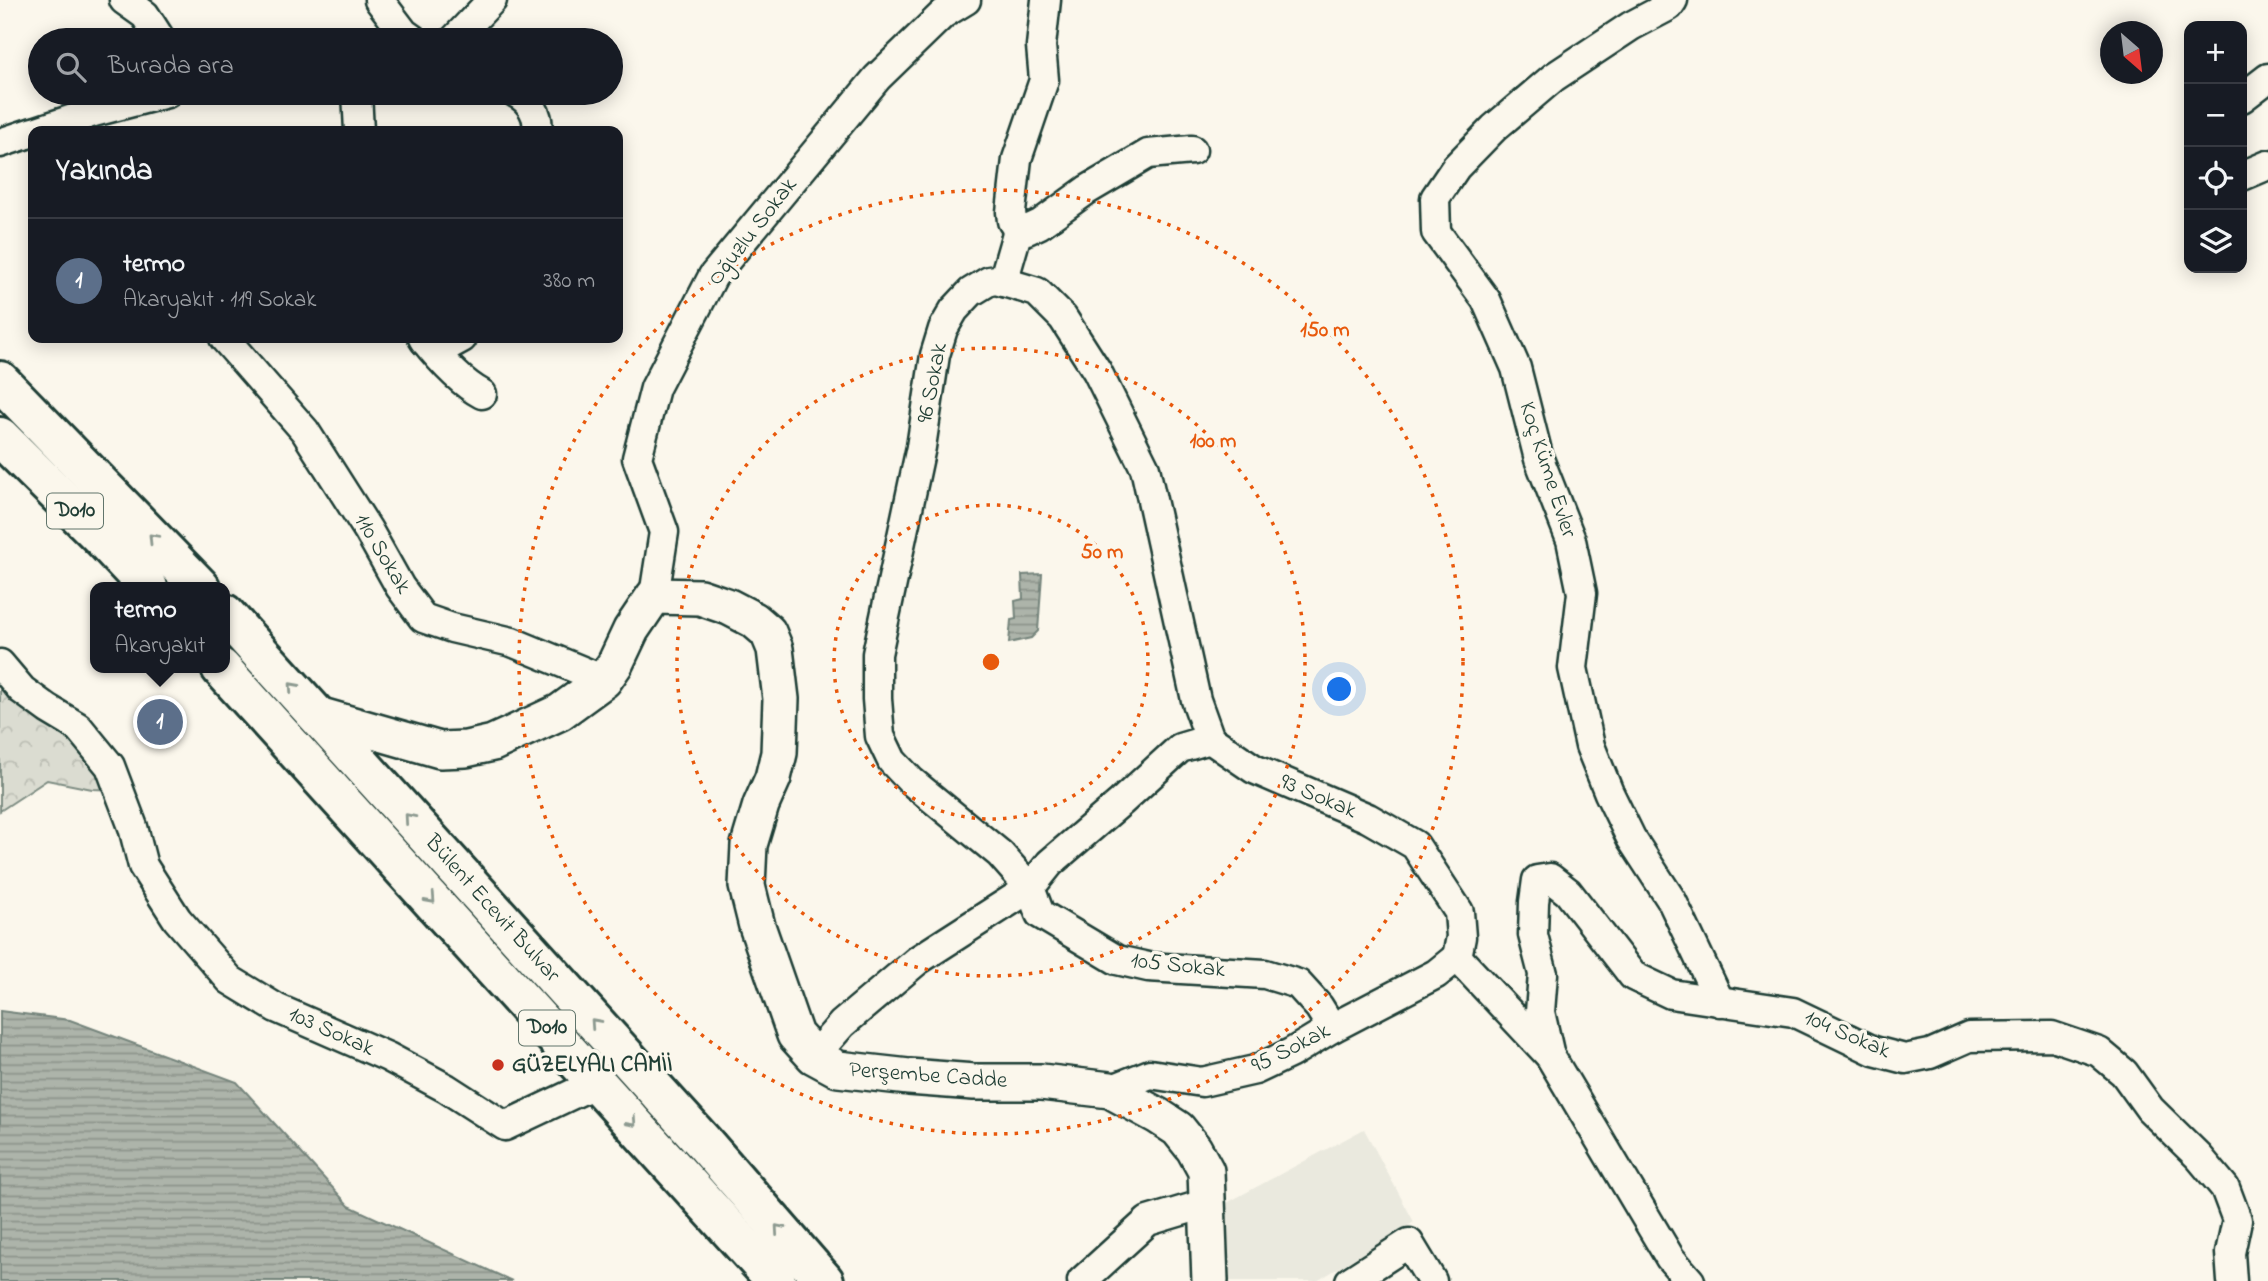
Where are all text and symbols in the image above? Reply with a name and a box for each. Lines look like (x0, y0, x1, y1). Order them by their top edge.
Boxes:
north arrow (2100, 21, 2163, 84)
map controls (2184, 21, 2247, 273)
button: + (2184, 21, 2247, 84)
search box (28, 28, 623, 105)
icon: search (52, 48, 90, 86)
text: Burada ara (108, 48, 234, 86)
button: − (2184, 84, 2247, 147)
button: locate (2184, 147, 2247, 210)
text: Yakında (56, 150, 152, 194)
street label: Oğuzlu Sokak (700, 170, 807, 294)
button: layers (2184, 210, 2247, 273)
text: termo (123, 246, 185, 284)
text: 1 (75, 265, 83, 298)
text: 380 m (543, 265, 595, 298)
text: Akaryakıt · 119 Sokak (123, 284, 316, 317)
text: 150 m (1300, 316, 1350, 346)
street label: 96 Sokak (909, 339, 957, 426)
street label: Koç Küme Evler (1509, 398, 1585, 543)
text: 100 m (1190, 427, 1236, 457)
road number: D010 (47, 494, 103, 528)
street label: 110 Sokak (345, 507, 420, 601)
one-way arrow (148, 533, 161, 546)
text: 50 m (1081, 538, 1123, 568)
popup (90, 582, 230, 673)
text: termo (115, 592, 177, 630)
text: Akaryakıt (115, 630, 205, 663)
centre of rings (979, 650, 1003, 674)
your location (1322, 672, 1356, 706)
one-way arrow (289, 682, 301, 695)
pin: 1 (137, 696, 183, 748)
street label: 93 Sokak (1274, 766, 1362, 828)
one-way arrow (405, 813, 418, 826)
street label: Bülent Ecevit Bulvar (416, 827, 568, 991)
one-way arrow (422, 890, 435, 903)
street label: 105 Sokak (1129, 945, 1228, 987)
street label: 103 Sokak (283, 998, 380, 1066)
street label: 104 Sokak (1799, 1002, 1896, 1068)
road number: D010 (519, 1010, 575, 1046)
street label: 95 Sokak (1246, 1015, 1337, 1083)
one-way arrow (591, 1018, 603, 1031)
place label: GÜZELYALI CAMİİ (512, 1049, 672, 1082)
street label: Perşembe Cadde (848, 1054, 1009, 1098)
marker: GÜZELYALI CAMİİ (490, 1057, 506, 1073)
one-way arrow (624, 1114, 636, 1127)
one-way arrow (775, 1225, 787, 1238)

